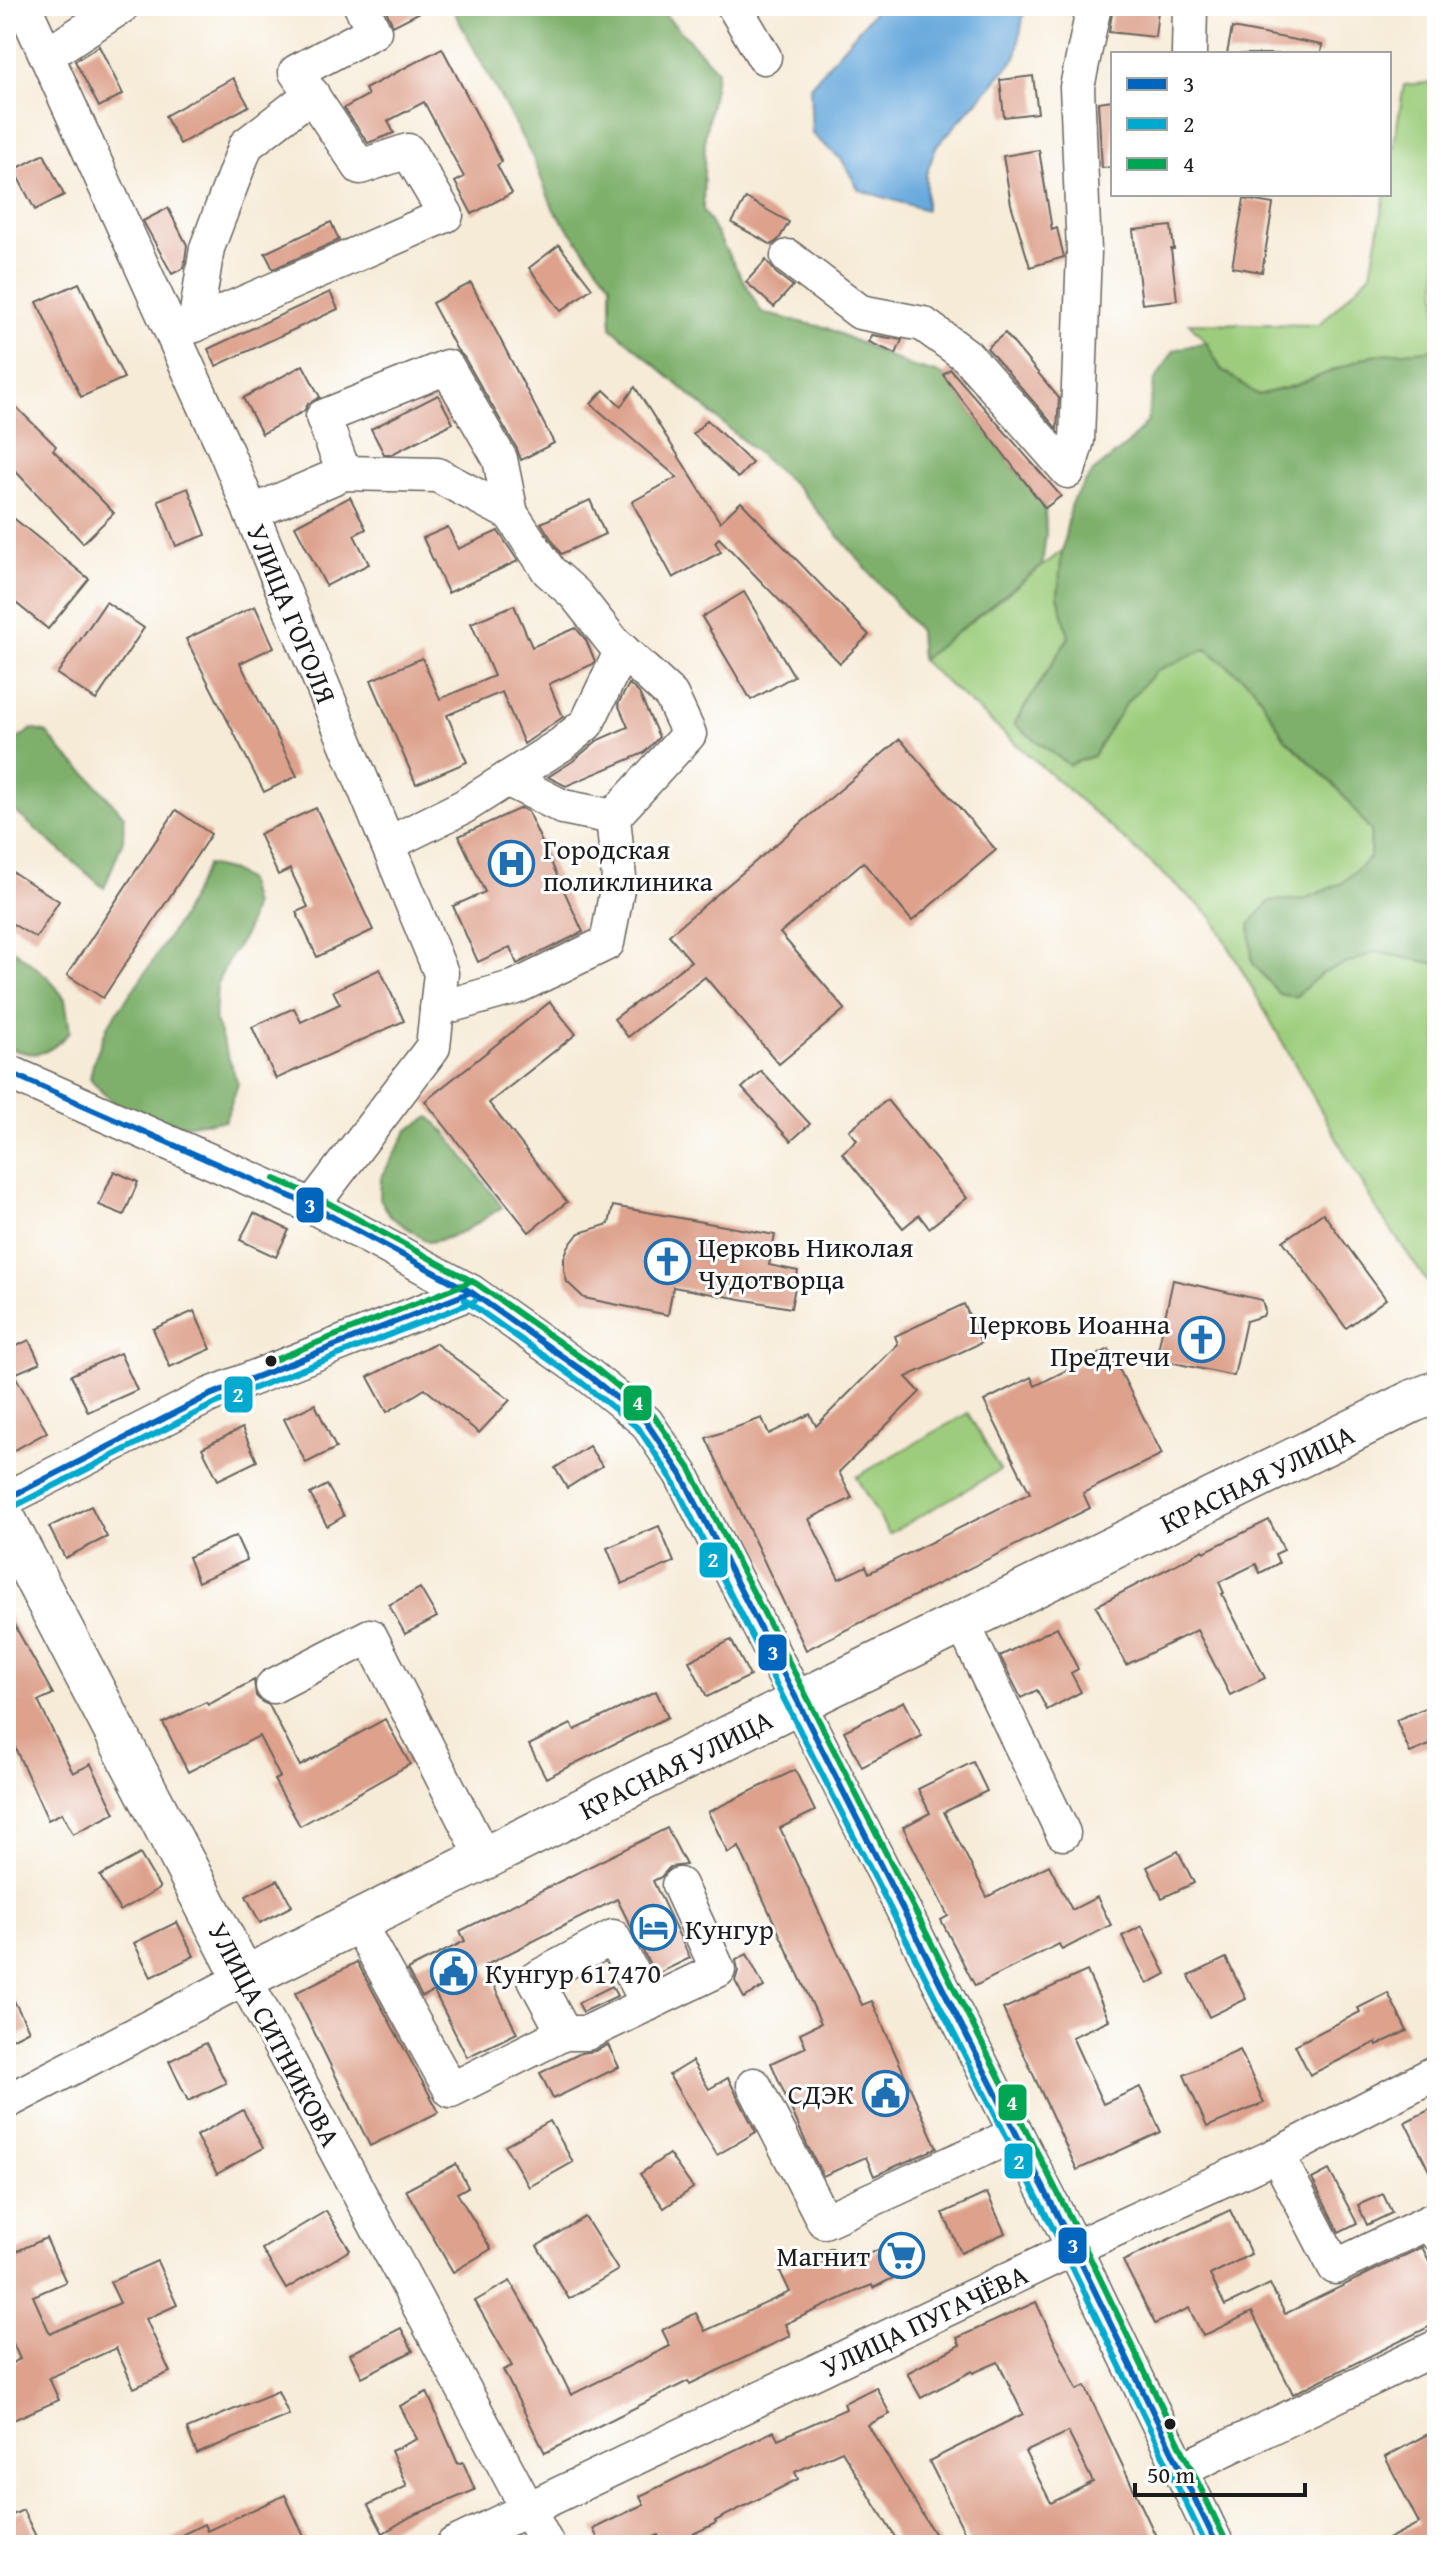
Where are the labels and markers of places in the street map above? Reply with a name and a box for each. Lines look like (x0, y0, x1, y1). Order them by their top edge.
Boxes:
place label: Городская поликлиника (543, 828, 713, 901)
hospital icon: Городская поликлиника (488, 840, 536, 888)
place label: Церковь Николая Чудотворца (698, 1226, 913, 1299)
church icon: Церковь Николая Чудотворца (643, 1238, 691, 1286)
place label: Церковь Иоанна Предтечи (969, 1303, 1171, 1376)
church icon: Церковь Иоанна Предтечи (1177, 1315, 1225, 1363)
unlabelled marker (263, 1353, 279, 1369)
hotel icon: Кунгур (630, 1904, 678, 1952)
place label: Кунгур (685, 1908, 774, 1949)
public building icon: Кунгур 617470 (430, 1948, 478, 1996)
place label: Кунгур 617470 (485, 1952, 661, 1993)
public building icon: СДЭК (861, 2069, 909, 2117)
place label: СДЭК (788, 2073, 854, 2114)
supermarket icon: Магнит (877, 2231, 925, 2279)
place label: Магнит (776, 2235, 870, 2276)
unlabelled marker (1162, 2416, 1178, 2432)

